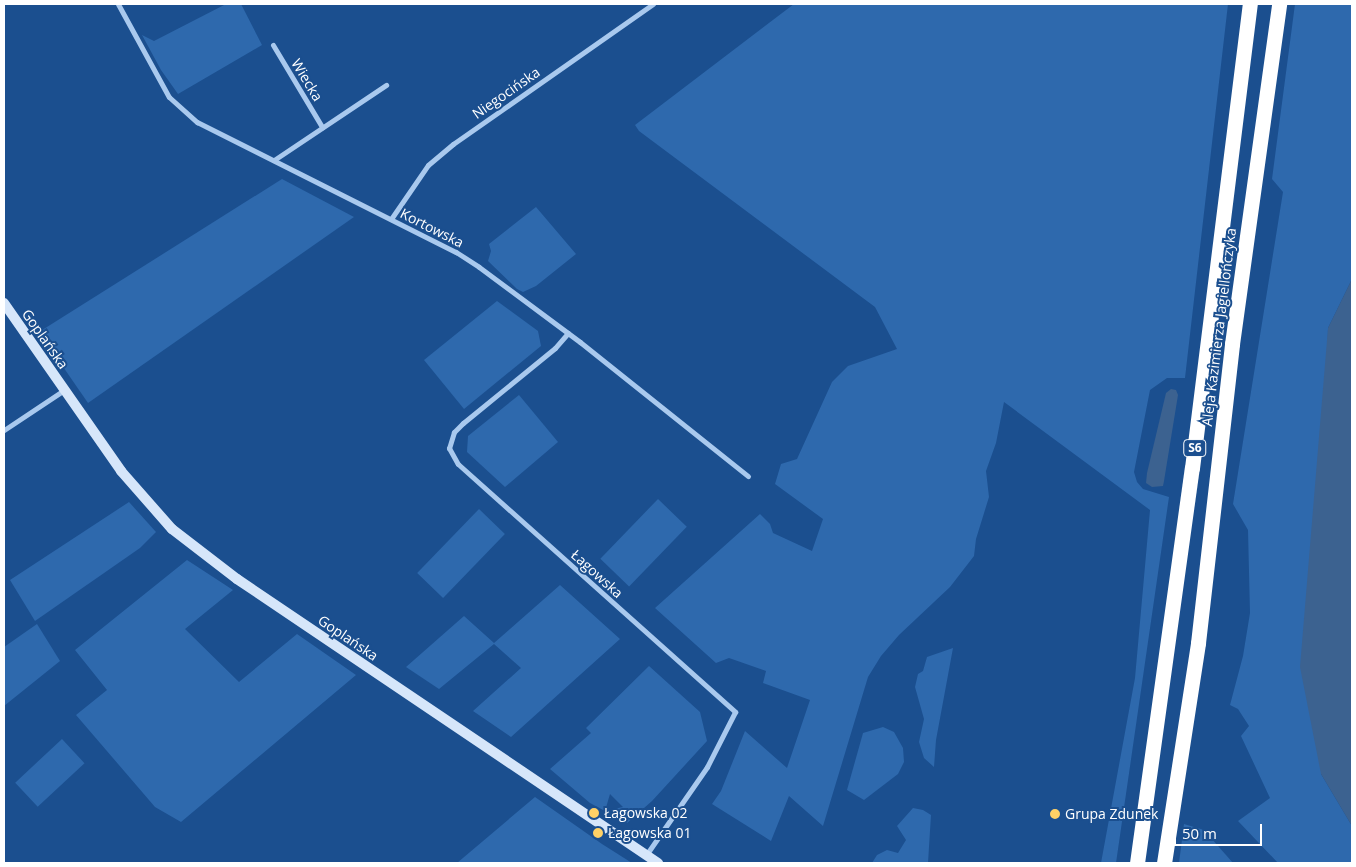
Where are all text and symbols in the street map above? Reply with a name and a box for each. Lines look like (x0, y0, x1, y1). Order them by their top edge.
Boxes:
street label: Wiecka (288, 56, 326, 104)
street label: Niegocińska (469, 64, 543, 122)
street label: Kortowska (398, 205, 466, 251)
street label: Aleja Kazimierza Jagiellończyka (1198, 227, 1240, 427)
street label: Goplańska (18, 306, 72, 372)
road number: S6 (1182, 438, 1208, 458)
street label: Łagowska (568, 546, 626, 602)
street label: Goplańska (315, 612, 381, 664)
place label: Łagowska 02 (604, 805, 687, 821)
place label: Grupa Zdunek (1065, 806, 1158, 822)
marker: Łagowska 02 (588, 807, 600, 819)
marker: Grupa Zdunek (1049, 808, 1061, 820)
scale bar (1176, 814, 1264, 846)
text: 50 m (1182, 823, 1217, 843)
place label: Łagowska 01 (608, 825, 691, 841)
marker: Łagowska 01 (592, 827, 604, 839)

